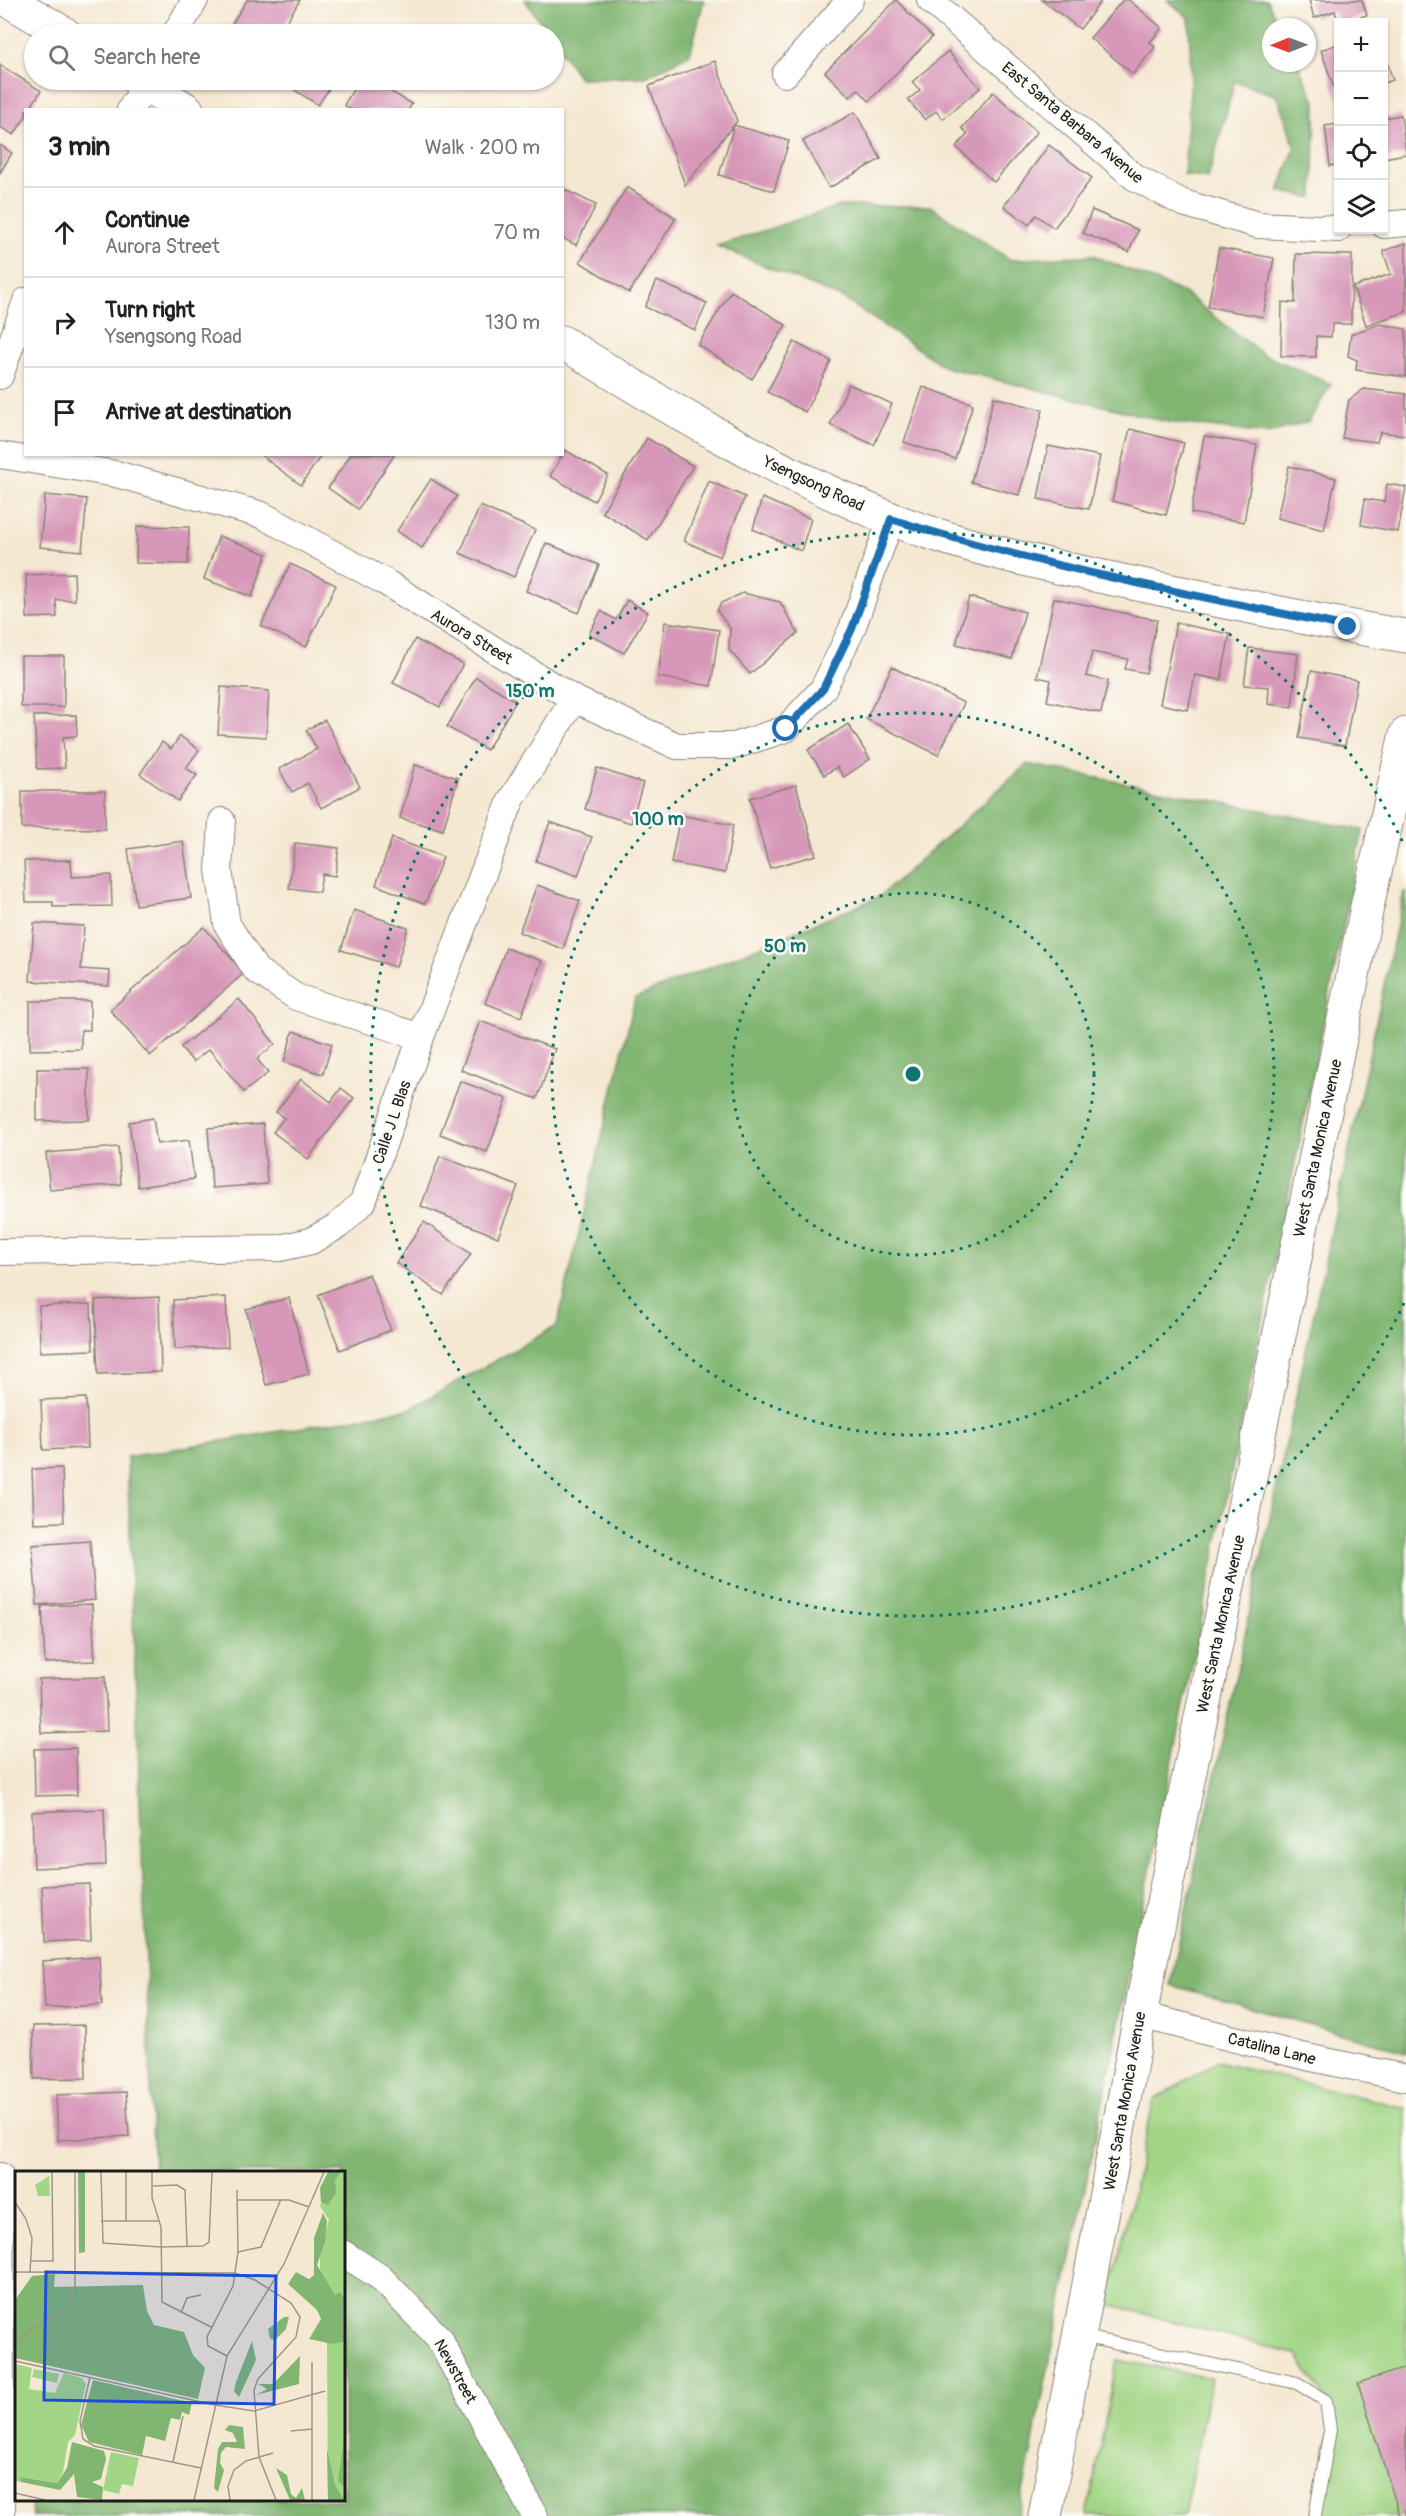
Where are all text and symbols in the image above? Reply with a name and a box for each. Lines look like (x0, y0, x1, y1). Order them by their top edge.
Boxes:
north arrow (1262, 18, 1316, 72)
map controls (1334, 18, 1388, 234)
button: + (1334, 18, 1388, 72)
search box (24, 24, 564, 90)
icon: search (45, 41, 78, 74)
text: Search here (93, 43, 200, 71)
street label: East Santa Barbara Avenue (997, 58, 1147, 188)
button: − (1334, 72, 1388, 126)
button: locate (1334, 126, 1388, 180)
text: 3 min (48, 131, 110, 163)
text: Walk · 200 m (425, 135, 540, 160)
button: layers (1334, 180, 1388, 234)
text: Continue (105, 206, 189, 234)
icon: ahead (48, 216, 81, 249)
text: 70 m (494, 220, 540, 245)
text: Aurora Street (105, 234, 220, 259)
text: Turn right (105, 296, 195, 324)
icon: right (48, 306, 81, 339)
text: 130 m (485, 310, 540, 335)
text: Ysengsong Road (105, 324, 242, 349)
icon: arrive (48, 396, 81, 429)
text: Arrive at destination (105, 398, 291, 426)
street label: Ysengsong Road (759, 451, 867, 516)
street label: Aurora Street (427, 605, 516, 669)
route end (1334, 613, 1360, 639)
text: 150 m (506, 680, 555, 703)
route start (772, 715, 798, 741)
text: 100 m (632, 808, 684, 831)
text: 50 m (764, 935, 806, 958)
street label: West Santa Monica Avenue (1289, 1057, 1347, 1239)
centre of rings (903, 1064, 923, 1084)
street label: Calle J L Blas (368, 1078, 416, 1167)
street label: West Santa Monica Avenue (1192, 1533, 1250, 1715)
street label: West Santa Monica Avenue (1099, 2010, 1151, 2192)
street label: Catalina Lane (1226, 2028, 1318, 2070)
inset map (15, 2171, 345, 2501)
street label: Newstreet (429, 2336, 481, 2408)

